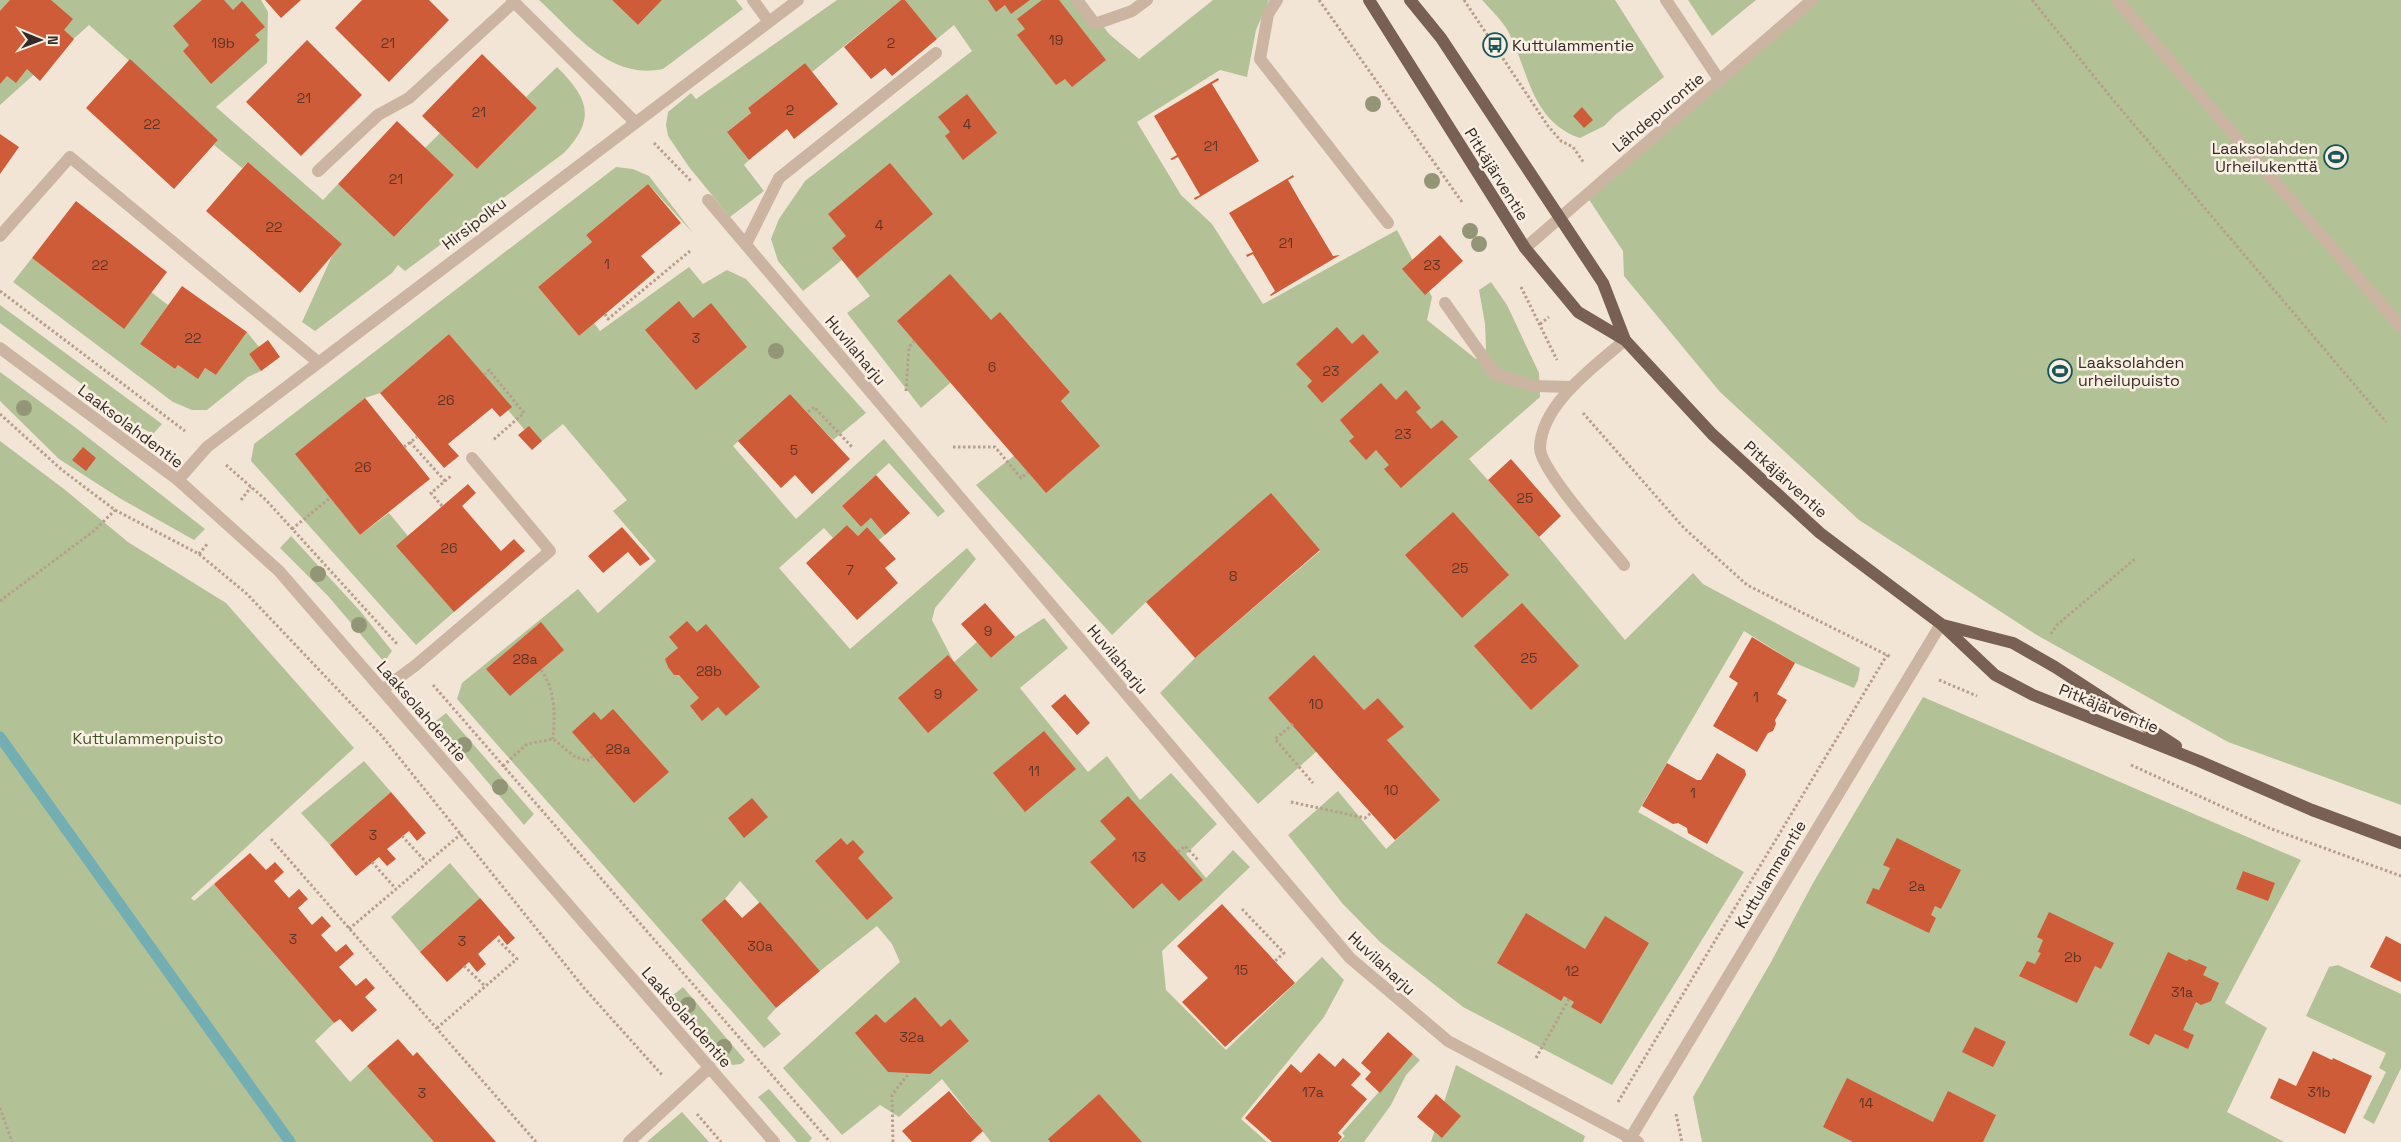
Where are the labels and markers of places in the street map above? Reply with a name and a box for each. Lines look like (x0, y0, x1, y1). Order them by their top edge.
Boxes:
bus stop icon: Kuttulammentie (1482, 32, 1508, 58)
place label: Kuttulammentie (1512, 35, 1634, 56)
place label: Laaksolahden Urheilukenttä (2212, 138, 2318, 177)
sports icon: Laaksolahden Urheilukenttä (2323, 144, 2349, 170)
place label: Laaksolahden urheilupuisto (2078, 352, 2184, 391)
sports icon: Laaksolahden urheilupuisto (2047, 358, 2073, 384)

